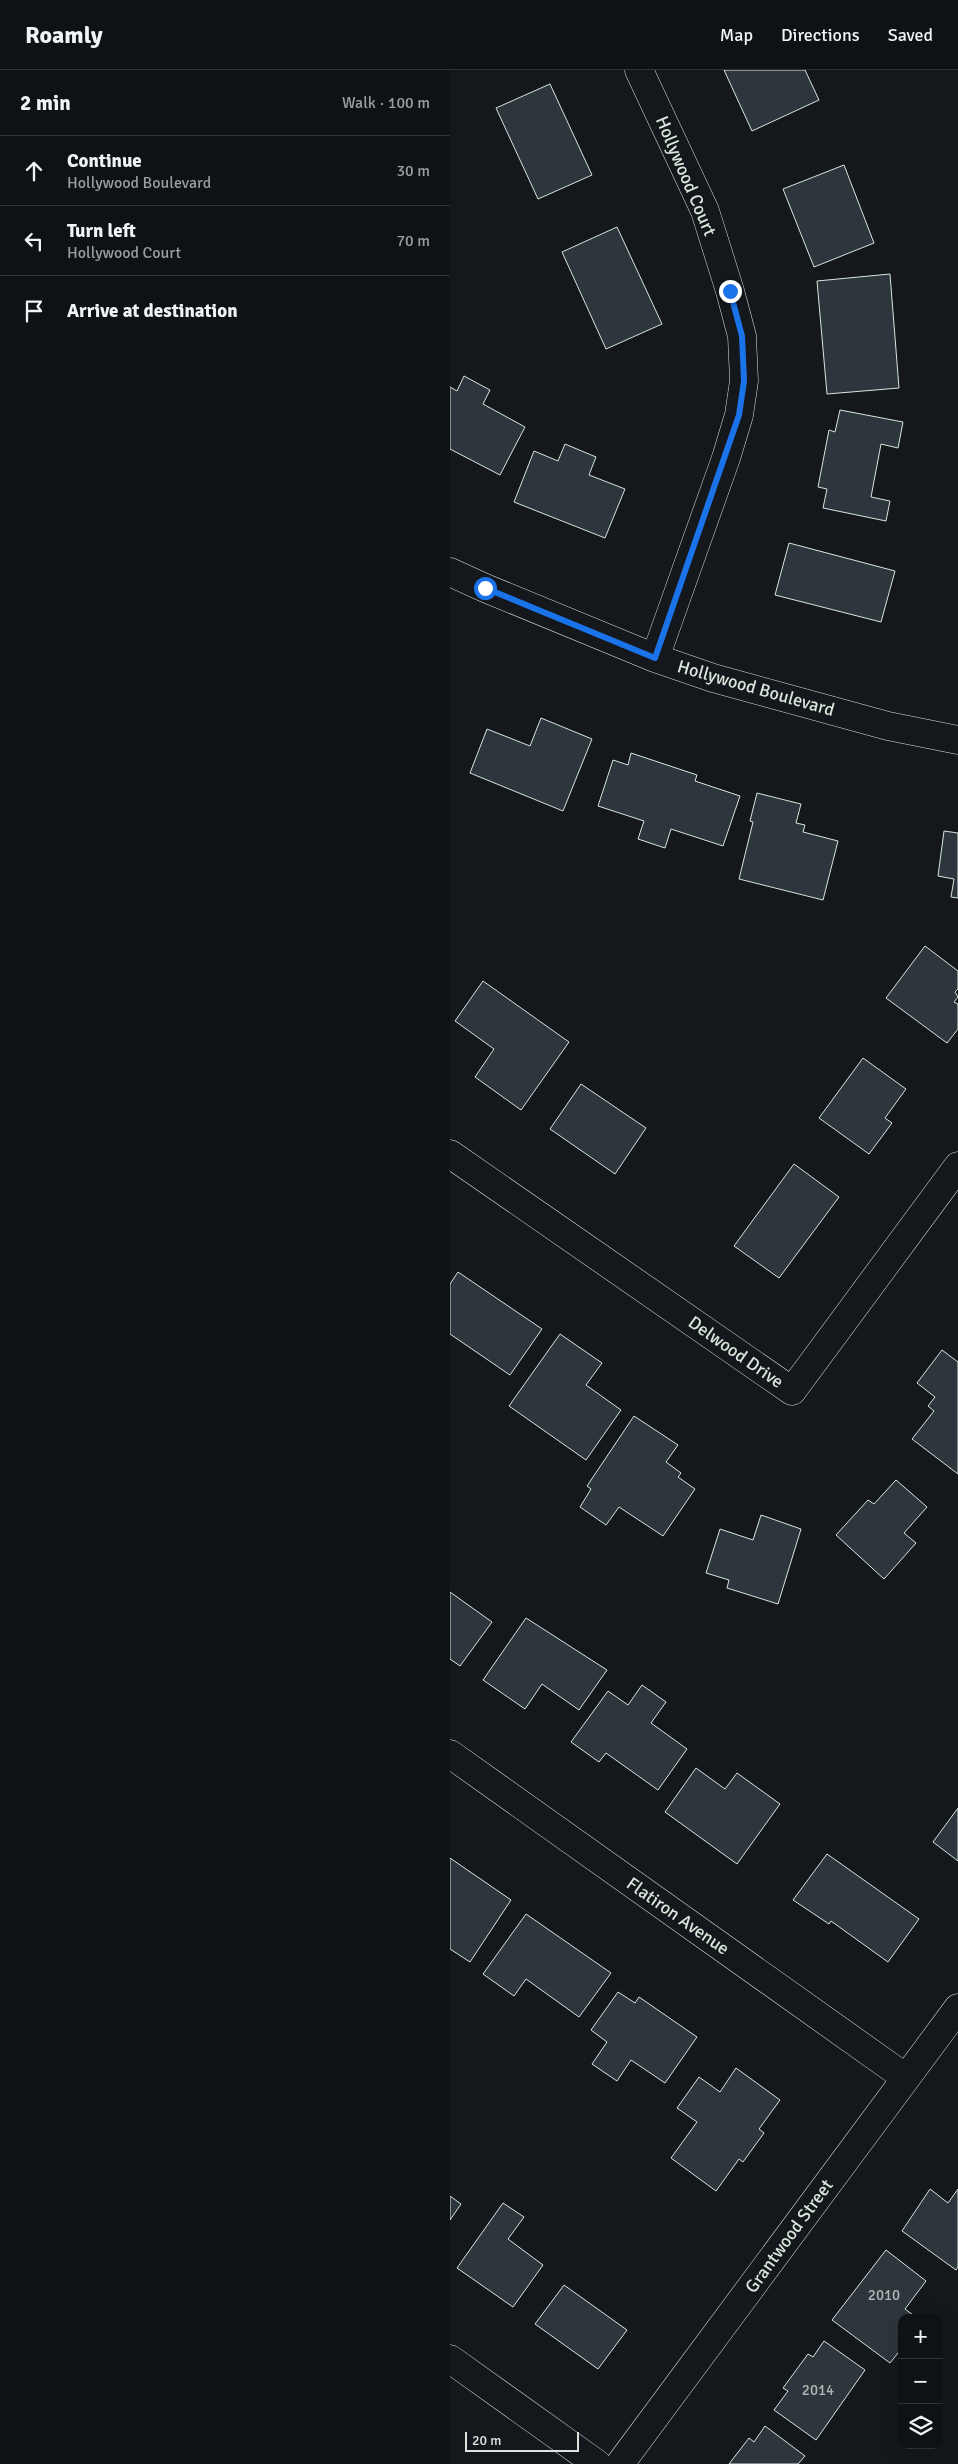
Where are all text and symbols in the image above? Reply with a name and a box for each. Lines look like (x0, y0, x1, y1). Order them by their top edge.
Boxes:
text: Roamly (25, 20, 103, 50)
text: Map (720, 24, 753, 46)
text: Directions (781, 24, 860, 46)
text: Saved (888, 24, 933, 46)
text: 2 min (20, 90, 71, 116)
text: Walk · 100 m (342, 93, 430, 113)
street label: Hollywood Court (651, 113, 721, 239)
text: Continue (67, 149, 142, 173)
icon: ahead (20, 157, 48, 185)
text: 30 m (396, 161, 430, 181)
text: Hollywood Boulevard (67, 173, 211, 193)
text: Turn left (67, 219, 136, 243)
icon: left (20, 227, 48, 255)
text: 70 m (396, 231, 430, 251)
text: Hollywood Court (67, 243, 181, 263)
route end (719, 280, 742, 303)
icon: arrive (20, 297, 48, 325)
text: Arrive at destination (67, 299, 238, 323)
route start (474, 577, 497, 600)
street label: Hollywood Boulevard (675, 655, 837, 721)
street label: Delwood Drive (684, 1311, 788, 1393)
street label: Flatiron Avenue (622, 1872, 734, 1960)
street label: Grantwood Street (740, 2175, 838, 2297)
house number: 2010 (868, 2286, 900, 2304)
map controls (898, 2314, 943, 2449)
button: + (898, 2314, 943, 2359)
button: − (898, 2359, 943, 2404)
house number: 2014 (802, 2381, 834, 2399)
button: layers (898, 2404, 943, 2449)
scale bar (465, 2429, 579, 2452)
text: 20 m (472, 2432, 501, 2449)

